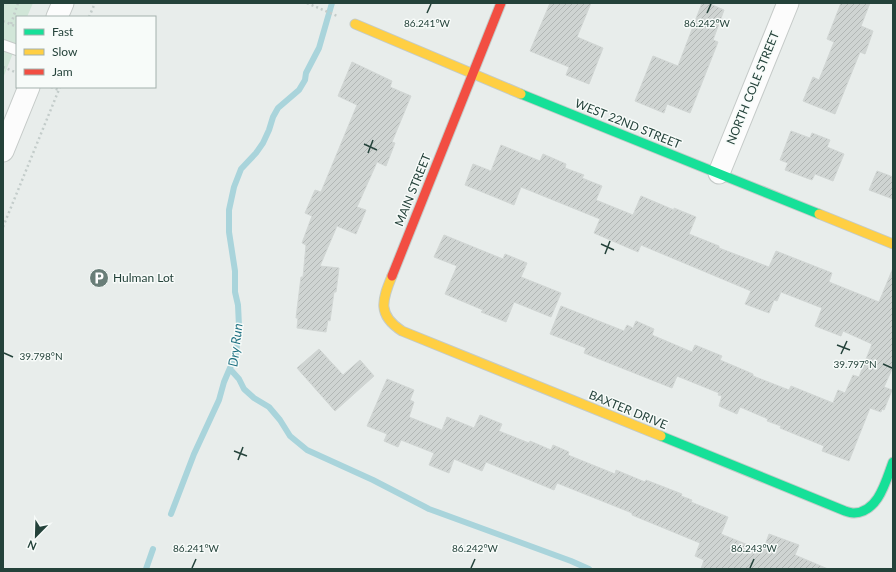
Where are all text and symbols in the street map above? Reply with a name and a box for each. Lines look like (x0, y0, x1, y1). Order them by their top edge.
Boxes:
legend (16, 16, 156, 88)
text: 86.241°W (404, 17, 451, 29)
text: 86.242°W (684, 17, 731, 29)
text: Fast (52, 24, 74, 39)
street label: NORTH COLE STREET (723, 29, 782, 147)
text: Slow (52, 44, 78, 59)
text: Jam (52, 64, 73, 79)
street label: WEST 22ND STREET (573, 95, 683, 152)
street label: MAIN STREET (391, 151, 434, 228)
parking icon: Hulman Lot (88, 267, 110, 289)
place label: Hulman Lot (113, 270, 175, 285)
water label: Dry Run (224, 322, 246, 368)
text: 39.798°N (19, 350, 63, 362)
text: 39.797°N (833, 358, 877, 370)
street label: BAXTER DRIVE (587, 387, 670, 432)
north arrow (16, 516, 56, 556)
text: N (25, 538, 38, 553)
text: 86.241°W (173, 542, 220, 554)
text: 86.242°W (452, 542, 499, 554)
text: 86.243°W (731, 542, 778, 554)

